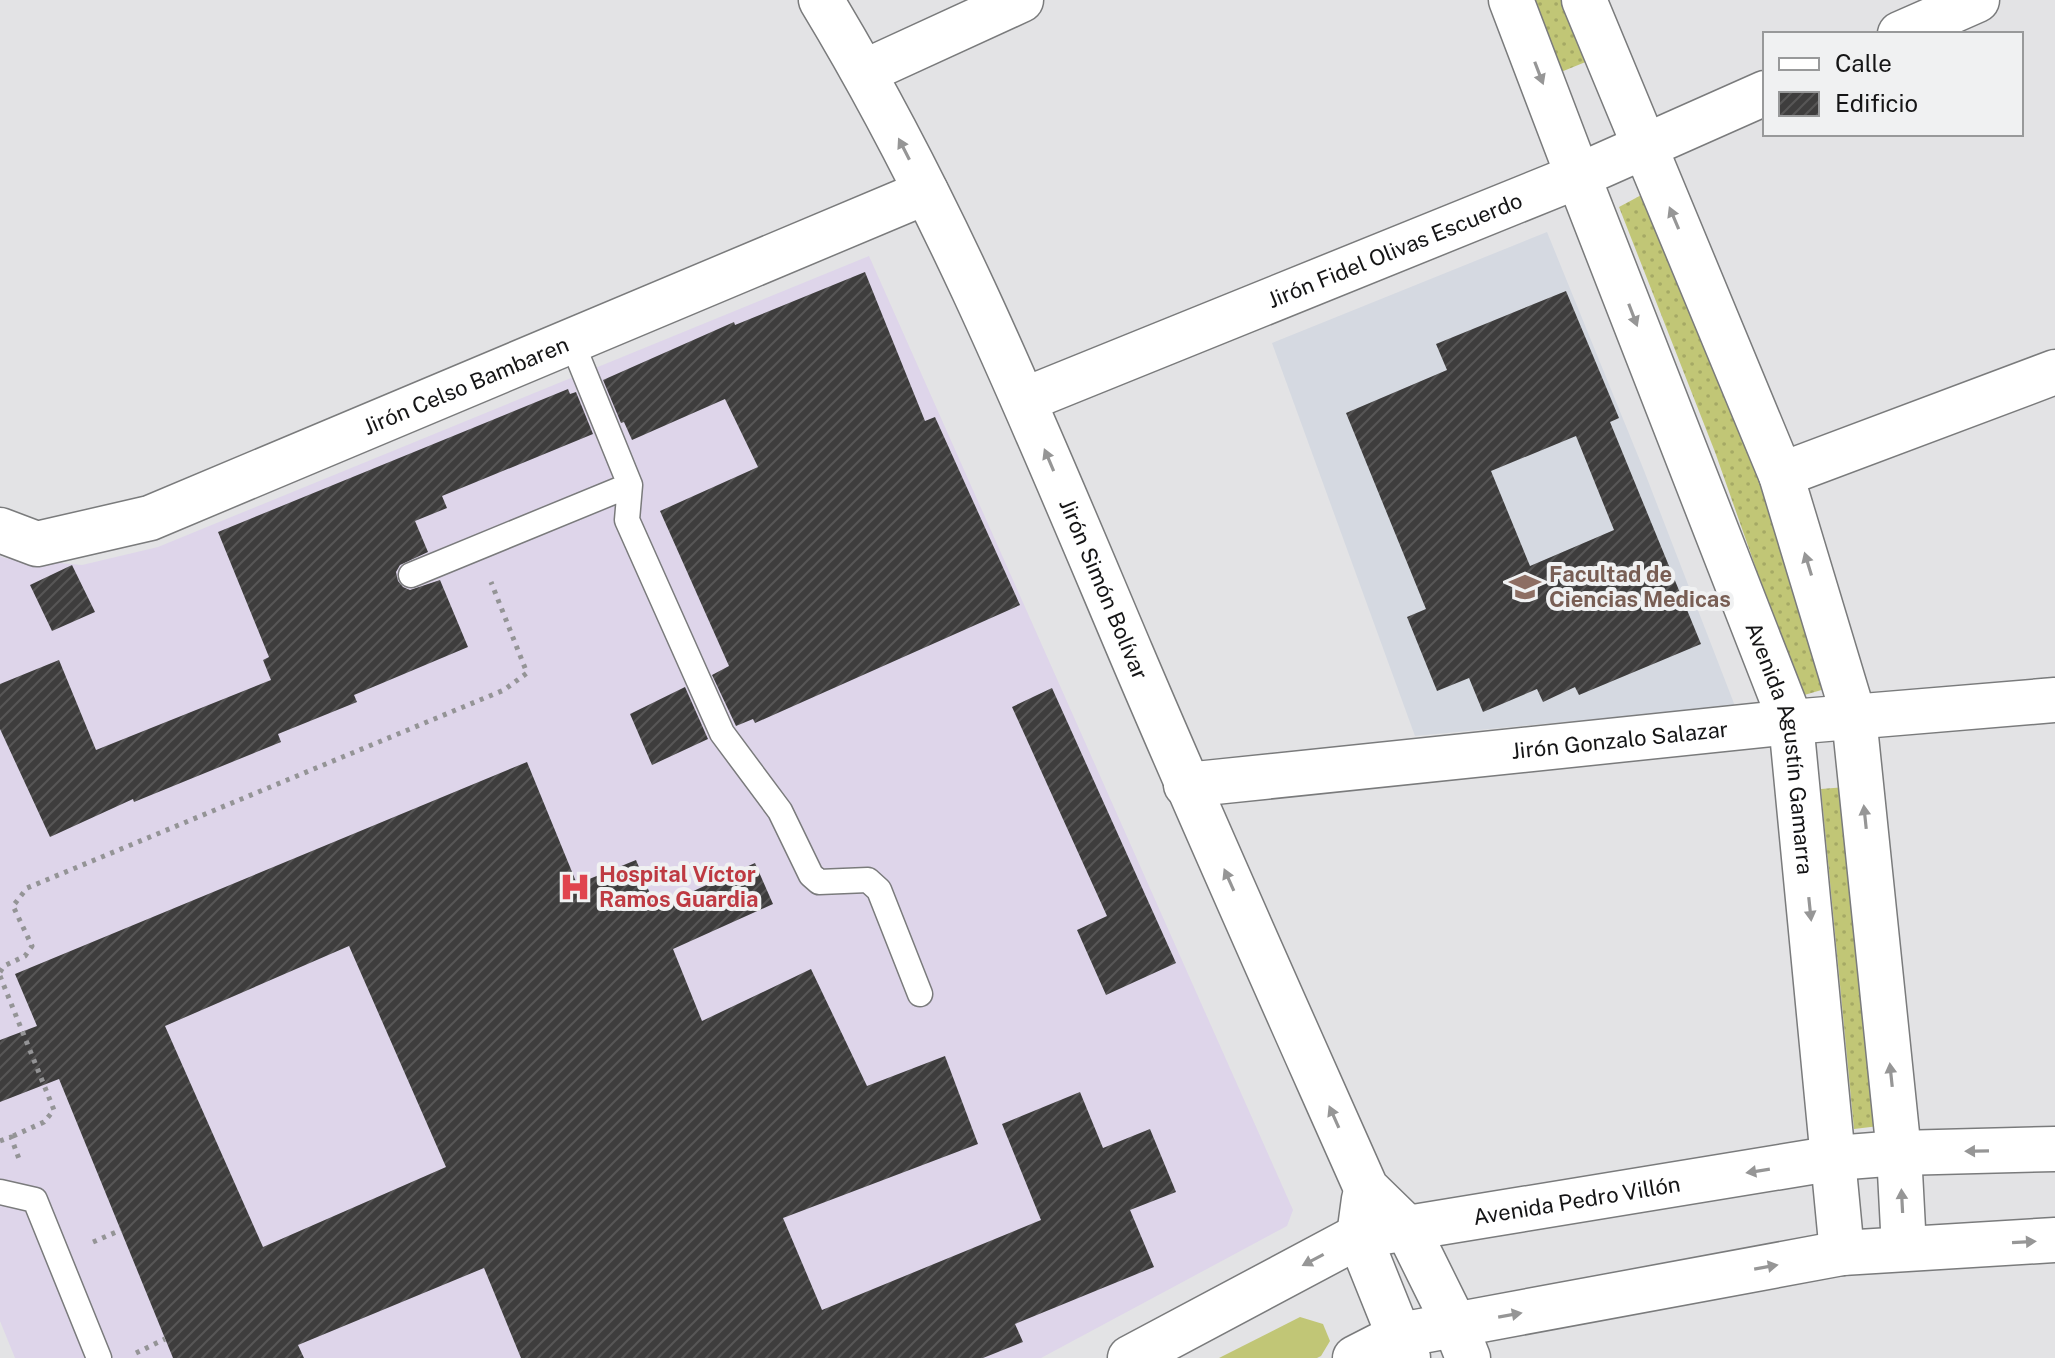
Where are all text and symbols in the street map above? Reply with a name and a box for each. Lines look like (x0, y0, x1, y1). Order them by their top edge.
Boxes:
legend (1763, 32, 2023, 136)
text: Calle (1835, 49, 1892, 77)
one-way arrow (1533, 61, 1546, 85)
text: Edificio (1835, 89, 1918, 117)
one-way arrow (897, 137, 910, 160)
street label: Jirón Fidel Olivas Escuerdo (1264, 187, 1526, 313)
one-way arrow (1667, 206, 1680, 230)
one-way arrow (1626, 304, 1639, 328)
street label: Jirón Celso Bambaren (359, 331, 572, 440)
one-way arrow (1043, 448, 1056, 472)
street label: Jirón Simón Bolívar (1054, 495, 1154, 683)
one-way arrow (1801, 552, 1814, 576)
place label: Facultad de Ciencias Medicas (1549, 561, 1731, 612)
school or university icon: Facultad de Ciencias Medicas (1508, 570, 1542, 604)
street label: Avenida Agustín Gamarra (1740, 618, 1819, 876)
street label: Jirón Gonzalo Salazar (1510, 716, 1729, 764)
one-way arrow (1858, 804, 1871, 829)
place label: Hospital Víctor Ramos Guardia (599, 861, 758, 912)
one-way arrow (1222, 868, 1235, 891)
hospital icon: Hospital Víctor Ramos Guardia (558, 870, 592, 904)
one-way arrow (1803, 897, 1816, 922)
one-way arrow (1885, 1062, 1898, 1087)
one-way arrow (1327, 1105, 1341, 1129)
one-way arrow (1964, 1145, 1989, 1157)
one-way arrow (1745, 1165, 1770, 1177)
street label: Avenida Pedro Villón (1471, 1171, 1682, 1230)
one-way arrow (1895, 1188, 1908, 1213)
one-way arrow (2012, 1235, 2037, 1248)
one-way arrow (1302, 1253, 1324, 1267)
one-way arrow (1753, 1261, 1778, 1273)
one-way arrow (1498, 1308, 1523, 1320)

